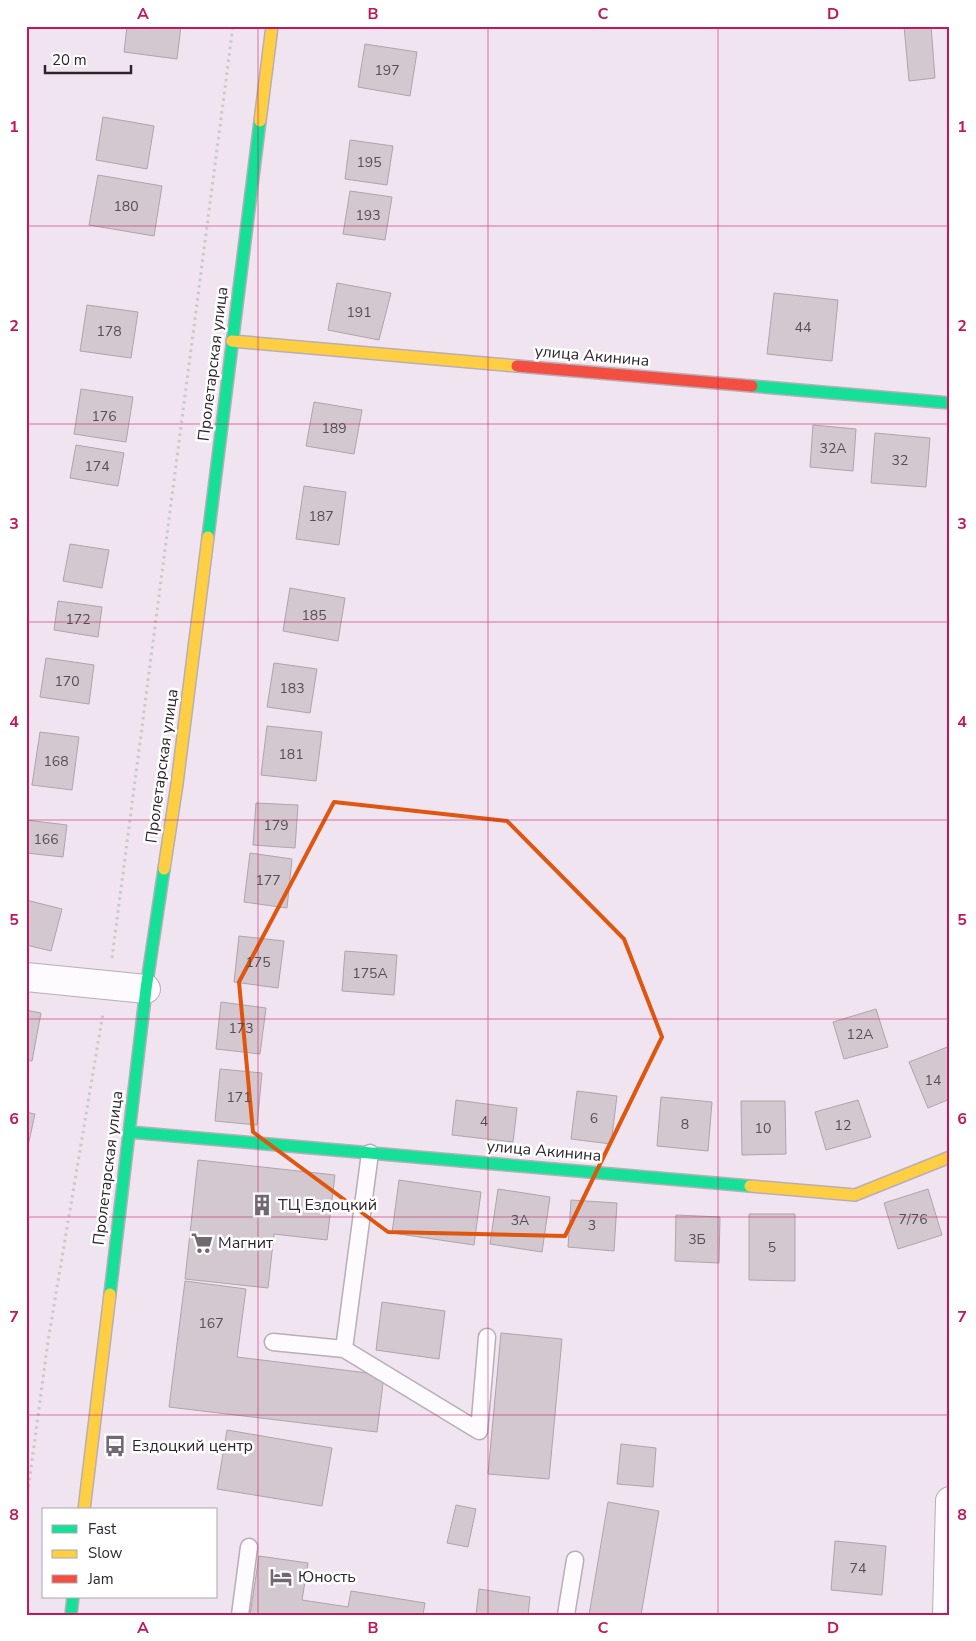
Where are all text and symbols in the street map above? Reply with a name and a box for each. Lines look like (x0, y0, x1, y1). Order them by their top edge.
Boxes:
text: A (137, 3, 149, 25)
text: B (367, 3, 379, 25)
text: C (598, 3, 609, 25)
text: D (827, 3, 839, 25)
scale bar (45, 42, 131, 74)
text: 20 m (52, 50, 87, 70)
house number: 197 (374, 61, 400, 80)
text: 1 (9, 116, 19, 138)
text: 1 (957, 116, 967, 138)
house number: 195 (356, 153, 382, 172)
house number: 180 (113, 197, 139, 216)
house number: 193 (355, 206, 381, 225)
street label: Пролетарская улица (193, 285, 233, 443)
house number: 191 (346, 303, 372, 322)
text: 2 (9, 315, 19, 337)
text: 2 (957, 315, 967, 337)
house number: 44 (795, 318, 811, 337)
house number: 178 (96, 322, 122, 341)
street label: улица Акинина (534, 340, 650, 372)
house number: 176 (91, 407, 117, 426)
house number: 189 (321, 419, 347, 438)
house number: 32А (819, 439, 847, 458)
house number: 32 (892, 451, 908, 470)
house number: 174 (84, 457, 110, 476)
house number: 187 (308, 507, 334, 526)
text: 3 (9, 513, 19, 535)
text: 3 (957, 513, 967, 535)
house number: 185 (301, 606, 327, 625)
house number: 172 (65, 610, 91, 629)
house number: 170 (54, 672, 80, 691)
house number: 183 (279, 679, 305, 698)
street label: Пролетарская улица (140, 687, 184, 845)
text: 4 (9, 711, 19, 733)
text: 4 (957, 711, 967, 733)
house number: 181 (278, 745, 304, 764)
house number: 168 (43, 752, 69, 771)
house number: 179 (263, 816, 289, 835)
house number: 166 (33, 830, 59, 849)
house number: 177 (255, 871, 281, 890)
text: 5 (9, 909, 19, 931)
text: 5 (957, 909, 967, 931)
house number: 175 (245, 953, 271, 972)
house number: 175А (352, 964, 388, 983)
house number: 173 (228, 1019, 254, 1038)
house number: 12А (846, 1025, 874, 1044)
house number: 14 (925, 1071, 941, 1090)
house number: 171 (226, 1088, 252, 1107)
street label: Пролетарская улица (88, 1089, 128, 1247)
text: 6 (9, 1108, 19, 1130)
text: 6 (957, 1108, 967, 1130)
house number: 6 (590, 1109, 598, 1128)
house number: 4 (480, 1112, 488, 1131)
house number: 8 (681, 1115, 689, 1134)
house number: 12 (835, 1116, 851, 1135)
house number: 10 (755, 1119, 771, 1138)
street label: улица Акинина (486, 1135, 602, 1167)
building icon: ТЦ Ездоцкий (249, 1192, 275, 1218)
place label: ТЦ Ездоцкий (278, 1194, 377, 1216)
house number: 7/76 (898, 1210, 928, 1229)
house number: 3А (511, 1211, 529, 1230)
house number: 3 (588, 1216, 596, 1235)
supermarket icon: Магнит (189, 1230, 215, 1256)
house number: 3Б (688, 1230, 706, 1249)
place label: Магнит (218, 1232, 274, 1254)
house number: 5 (768, 1238, 776, 1257)
text: 7 (9, 1306, 19, 1328)
text: 7 (957, 1306, 967, 1328)
house number: 167 (198, 1314, 224, 1333)
bus stop icon: Ездоцкий центр (102, 1433, 128, 1459)
place label: Ездоцкий центр (132, 1435, 253, 1457)
text: 8 (9, 1504, 19, 1526)
text: 8 (957, 1504, 967, 1526)
legend (42, 1508, 218, 1598)
text: Fast (88, 1519, 117, 1539)
text: Slow (88, 1543, 123, 1563)
house number: 74 (850, 1559, 866, 1578)
hotel icon: Юность (268, 1564, 294, 1590)
place label: Юность (298, 1566, 356, 1588)
text: Jam (87, 1569, 114, 1589)
text: A (137, 1617, 149, 1639)
text: B (367, 1617, 379, 1639)
text: C (598, 1617, 609, 1639)
text: D (827, 1617, 839, 1639)

